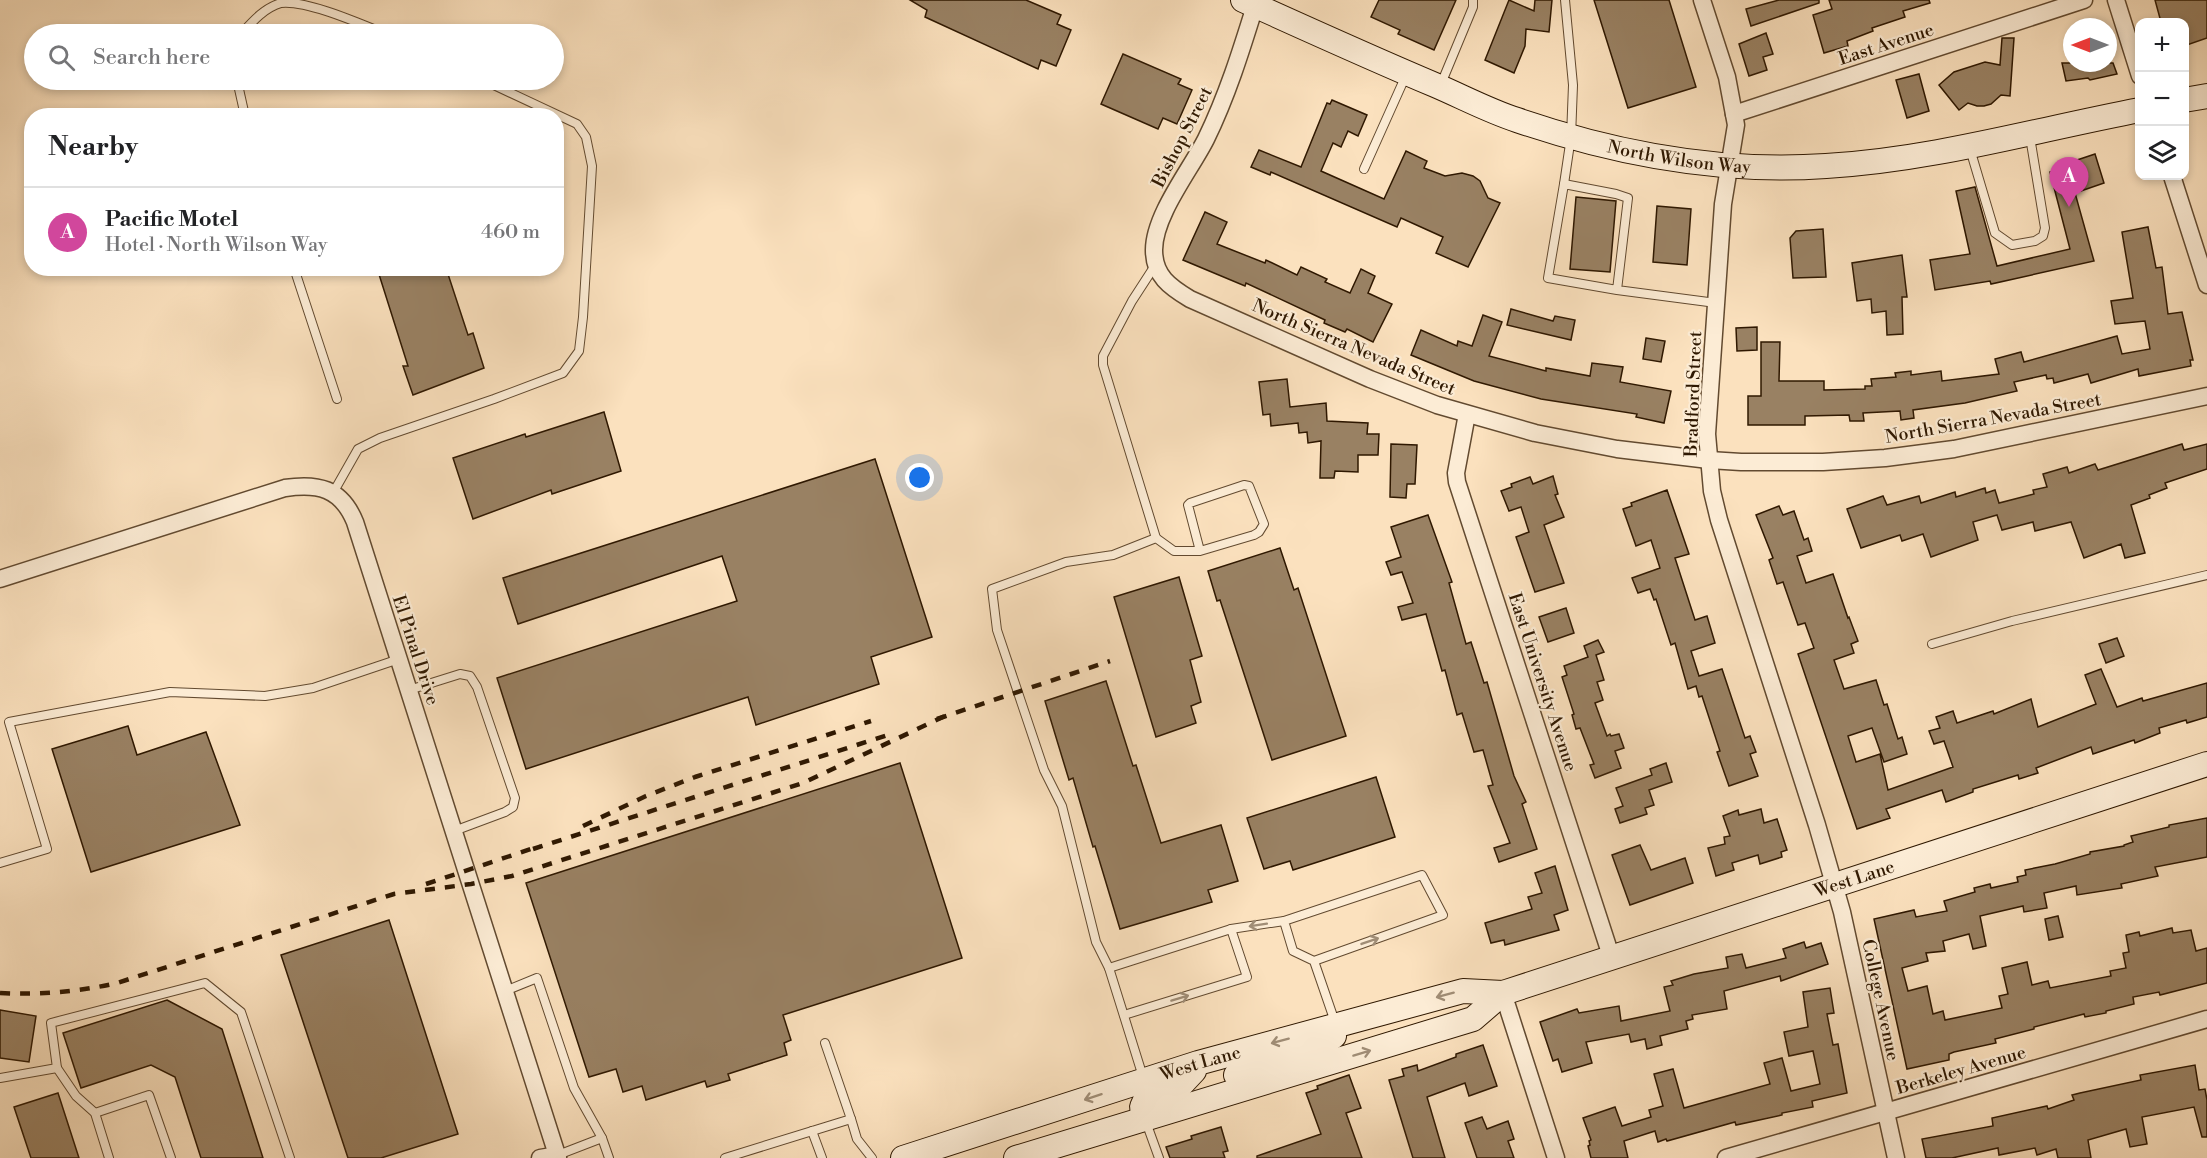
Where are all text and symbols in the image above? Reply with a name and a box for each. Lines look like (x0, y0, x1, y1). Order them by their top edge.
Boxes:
street label: East Avenue (1836, 18, 1937, 71)
north arrow (2063, 18, 2117, 72)
map controls (2135, 18, 2189, 180)
button: + (2135, 18, 2189, 72)
search box (24, 24, 564, 90)
icon: search (45, 41, 78, 74)
text: Search here (93, 44, 210, 71)
button: − (2135, 72, 2189, 126)
street label: Bishop Street (1147, 82, 1218, 192)
button: layers (2135, 126, 2189, 180)
text: Nearby (48, 131, 138, 163)
street label: North Wilson Way (1605, 136, 1752, 179)
pin: A (2050, 158, 2088, 207)
text: Pacific Motel (105, 206, 238, 233)
text: A (60, 220, 75, 245)
text: 460 m (481, 220, 540, 245)
text: Hotel · North Wilson Way (105, 233, 328, 258)
street label: North Sierra Nevada Street (1249, 294, 1460, 401)
street label: Bradford Street (1680, 330, 1707, 459)
street label: North Sierra Nevada Street (1883, 388, 2103, 449)
your location (905, 463, 934, 492)
street label: East University Avenue (1503, 590, 1582, 774)
street label: El Pinal Drive (387, 592, 444, 708)
street label: West Lane (1810, 855, 1898, 903)
one-way arrow (1248, 919, 1268, 930)
one-way arrow (1360, 935, 1378, 946)
street label: College Avenue (1856, 937, 1905, 1063)
one-way arrow (1436, 990, 1455, 1002)
one-way arrow (1170, 992, 1189, 1003)
one-way arrow (1271, 1035, 1290, 1047)
street label: West Lane (1156, 1041, 1243, 1087)
street label: Berkeley Avenue (1893, 1041, 2029, 1100)
one-way arrow (1352, 1046, 1371, 1057)
one-way arrow (1084, 1092, 1103, 1103)

